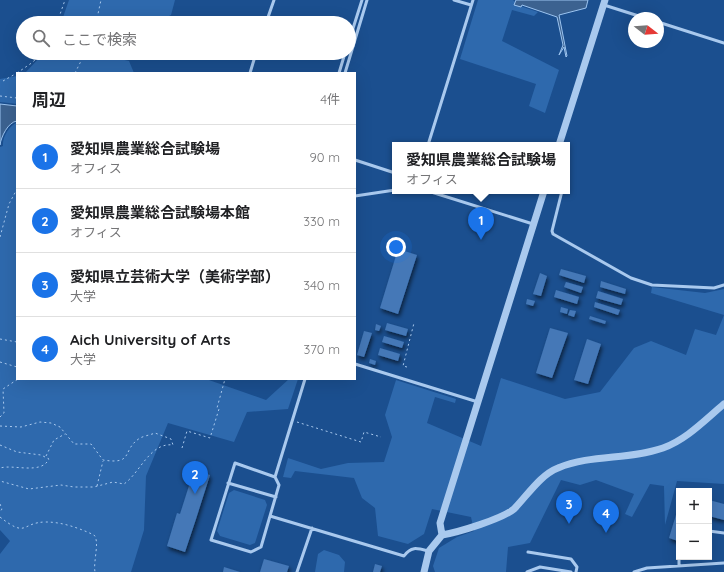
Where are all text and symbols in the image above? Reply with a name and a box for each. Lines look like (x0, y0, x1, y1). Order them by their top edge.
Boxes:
north arrow (628, 12, 664, 48)
search box (16, 16, 356, 60)
icon: search (30, 27, 52, 49)
text: ここで検索 (62, 30, 137, 49)
text: 周辺 (32, 89, 66, 110)
text: 4件 (320, 91, 340, 107)
text: 愛知県農業総合試験場 (70, 139, 220, 158)
popup (392, 142, 570, 194)
text: 1 (42, 149, 48, 165)
text: 90 m (310, 149, 340, 165)
text: 愛知県農業総合試験場 (406, 150, 556, 169)
text: オフィス (70, 160, 122, 176)
text: オフィス (406, 171, 458, 187)
text: 愛知県農業総合試験場本館 (70, 203, 250, 222)
pin: 1 (468, 207, 494, 240)
text: 2 (41, 213, 49, 229)
text: 330 m (303, 213, 340, 229)
text: オフィス (70, 224, 122, 240)
your location (386, 237, 406, 257)
text: 愛知県立芸術大学（美術学部） (70, 267, 280, 286)
text: 3 (42, 277, 48, 293)
text: 340 m (303, 277, 340, 293)
text: 大学 (70, 288, 96, 304)
text: Aich University of Arts (70, 330, 230, 349)
text: 4 (41, 341, 49, 357)
text: 370 m (303, 341, 340, 357)
text: 大学 (70, 351, 96, 367)
pin: 2 (182, 461, 208, 494)
map controls (676, 488, 712, 560)
button: + (676, 488, 712, 524)
pin: 3 (556, 491, 582, 524)
pin: 4 (593, 500, 619, 533)
button: − (676, 524, 712, 560)

